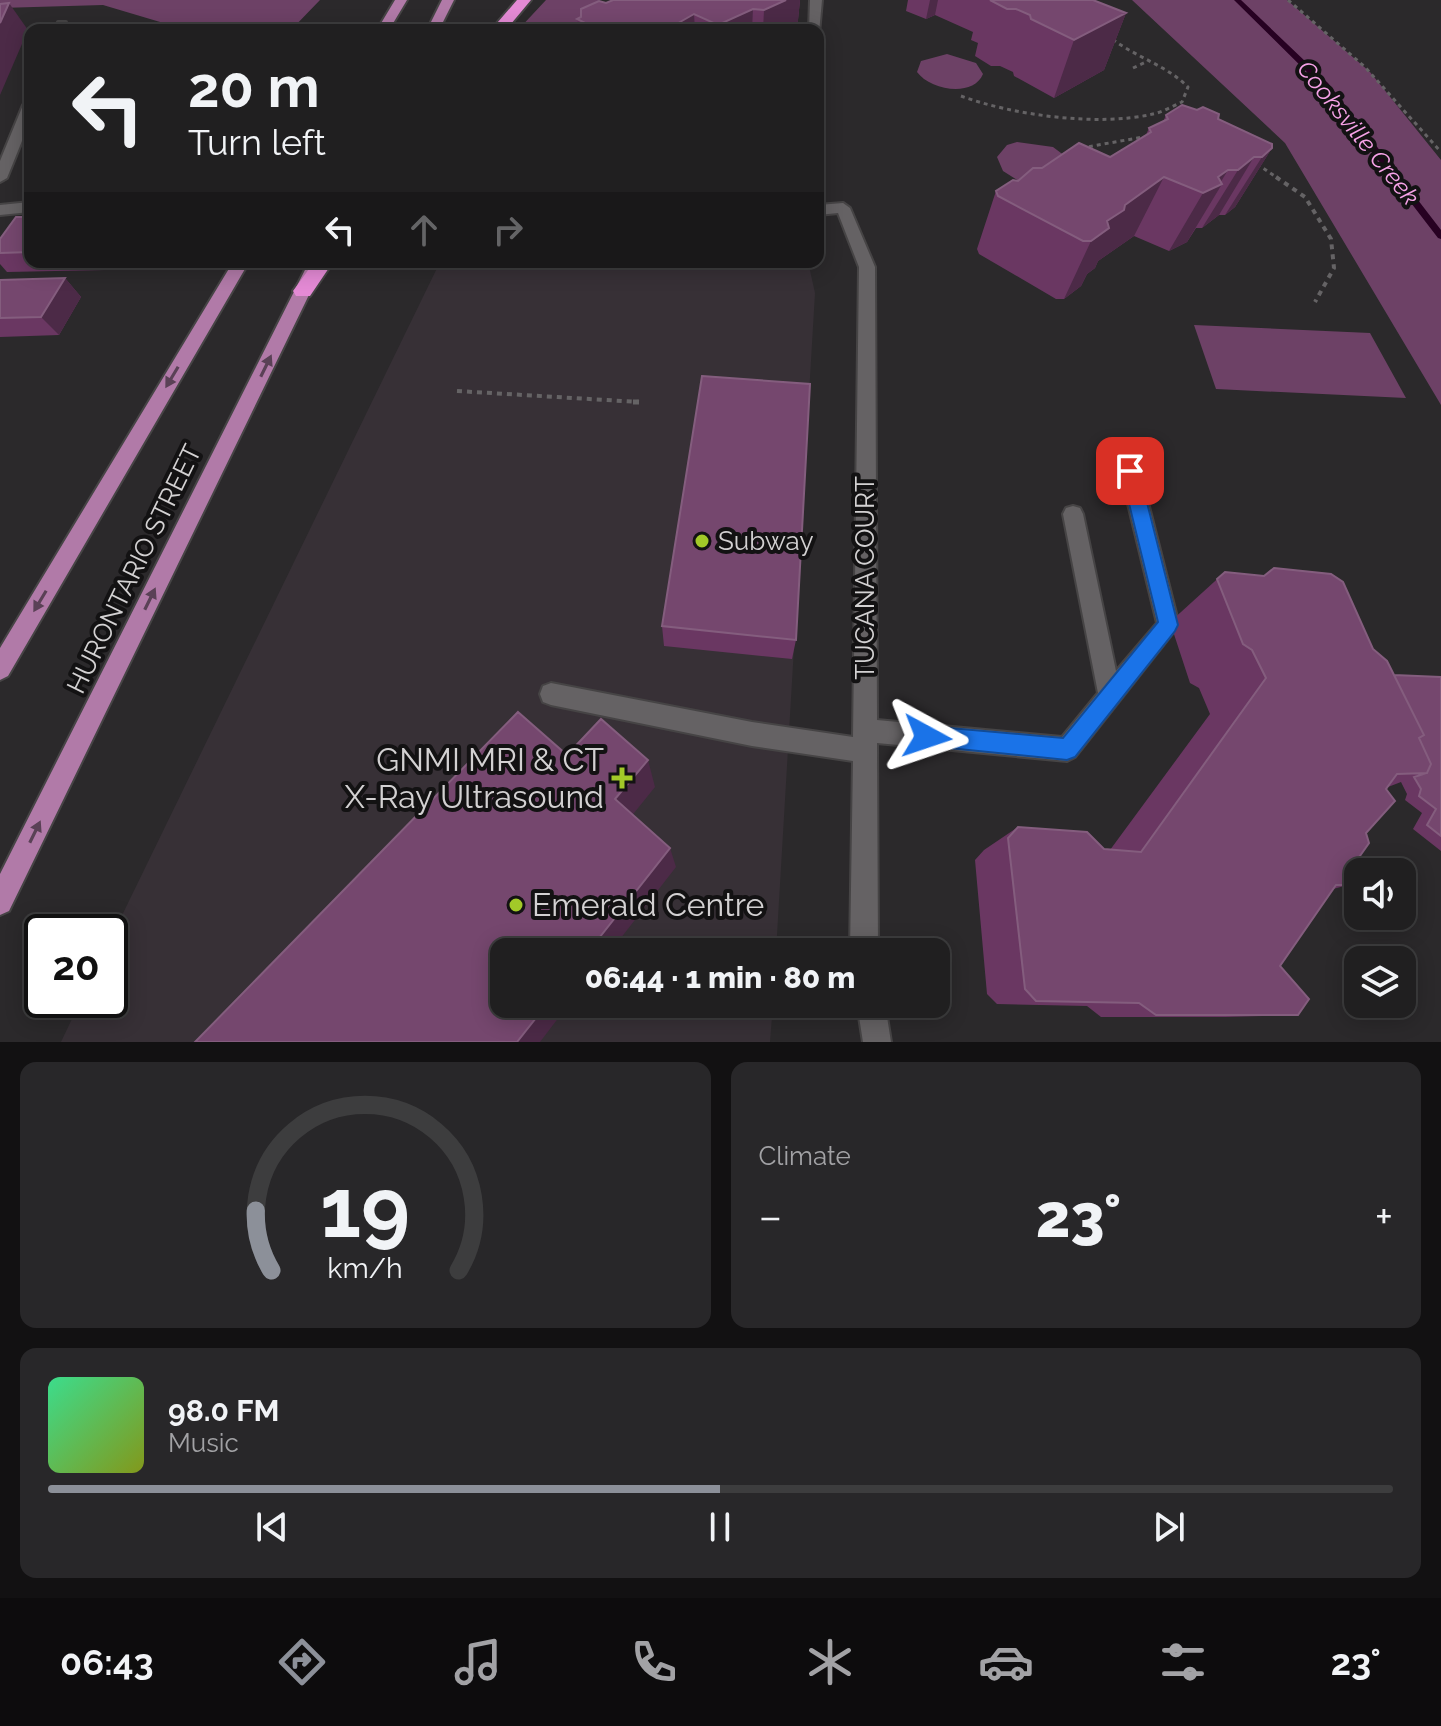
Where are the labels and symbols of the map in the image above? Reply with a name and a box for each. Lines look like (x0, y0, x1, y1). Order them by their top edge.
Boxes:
water label: Cooksville Creek (1291, 55, 1426, 211)
one-way arrow (259, 354, 272, 377)
one-way arrow (166, 366, 180, 388)
pin (1096, 437, 1164, 505)
street label: HURONTARIO STREET (61, 440, 207, 698)
street label: TUCANA COURT (850, 476, 880, 680)
place label: Subway (718, 526, 813, 556)
marker: Subway (693, 532, 711, 550)
one-way arrow (143, 587, 157, 610)
one-way arrow (33, 590, 47, 612)
position arrow (885, 695, 969, 779)
place label: GNMI MRI & CT X-Ray Ultrasound (345, 741, 604, 815)
marker: GNMI MRI & CT X-Ray Ultrasound (611, 767, 633, 789)
one-way arrow (28, 820, 41, 843)
place label: Emerald Centre (532, 886, 764, 923)
marker: Emerald Centre (507, 896, 525, 914)
speed limit sign: 20 (24, 914, 128, 1018)

